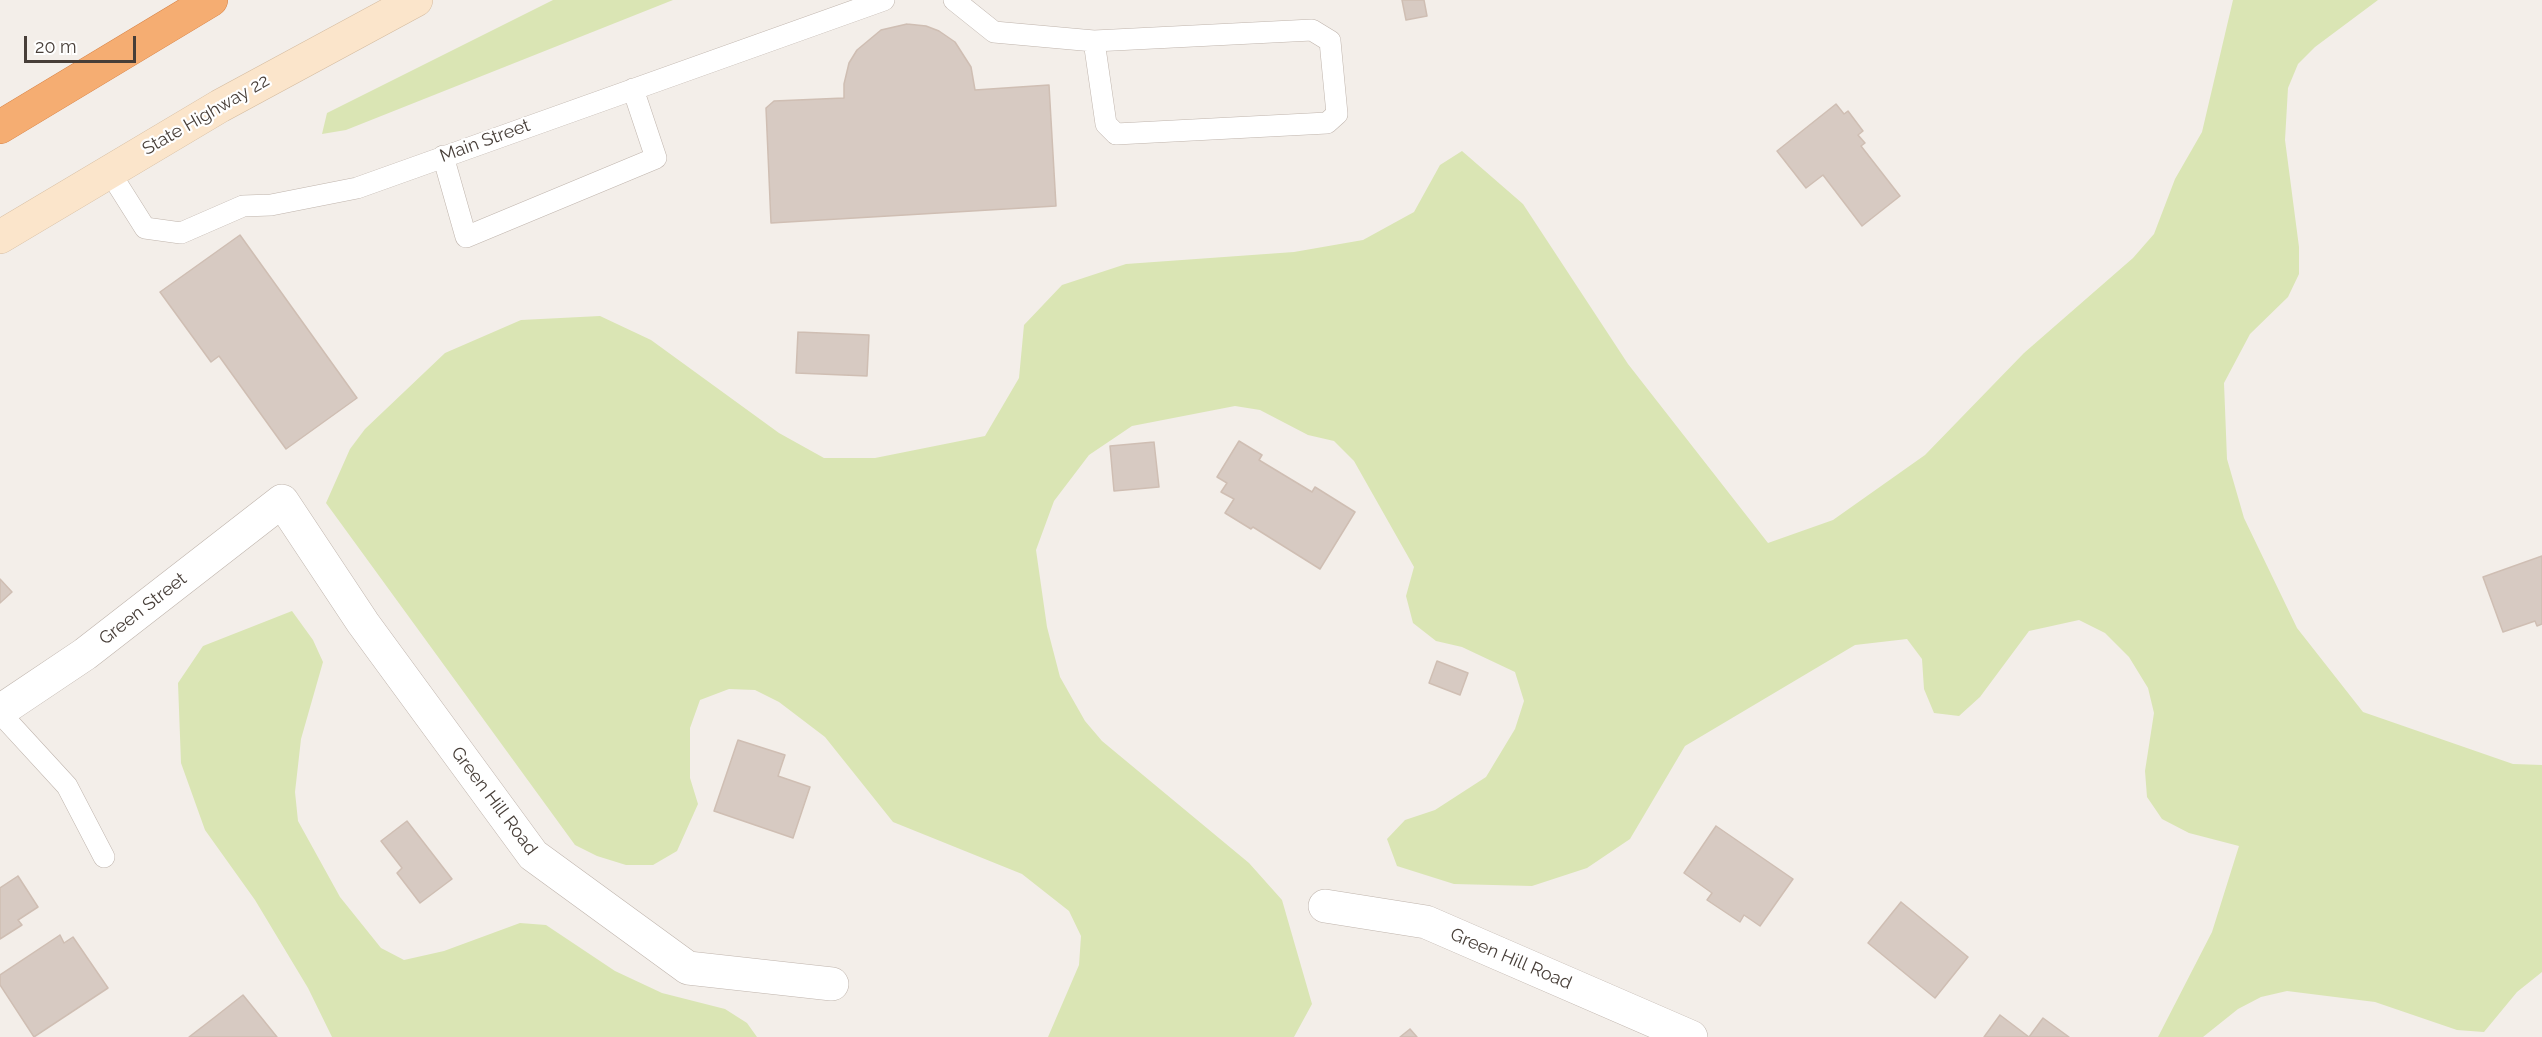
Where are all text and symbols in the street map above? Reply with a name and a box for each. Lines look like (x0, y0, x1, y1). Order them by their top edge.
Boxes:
scale bar (27, 24, 140, 62)
text: 20 m (35, 36, 77, 57)
street label: State Highway 22 (139, 70, 273, 160)
street label: Main Street (437, 115, 533, 167)
street label: Green Street (95, 568, 191, 650)
street label: Green Hill Road (446, 743, 542, 859)
street label: Green Hill Road (1447, 924, 1575, 994)

